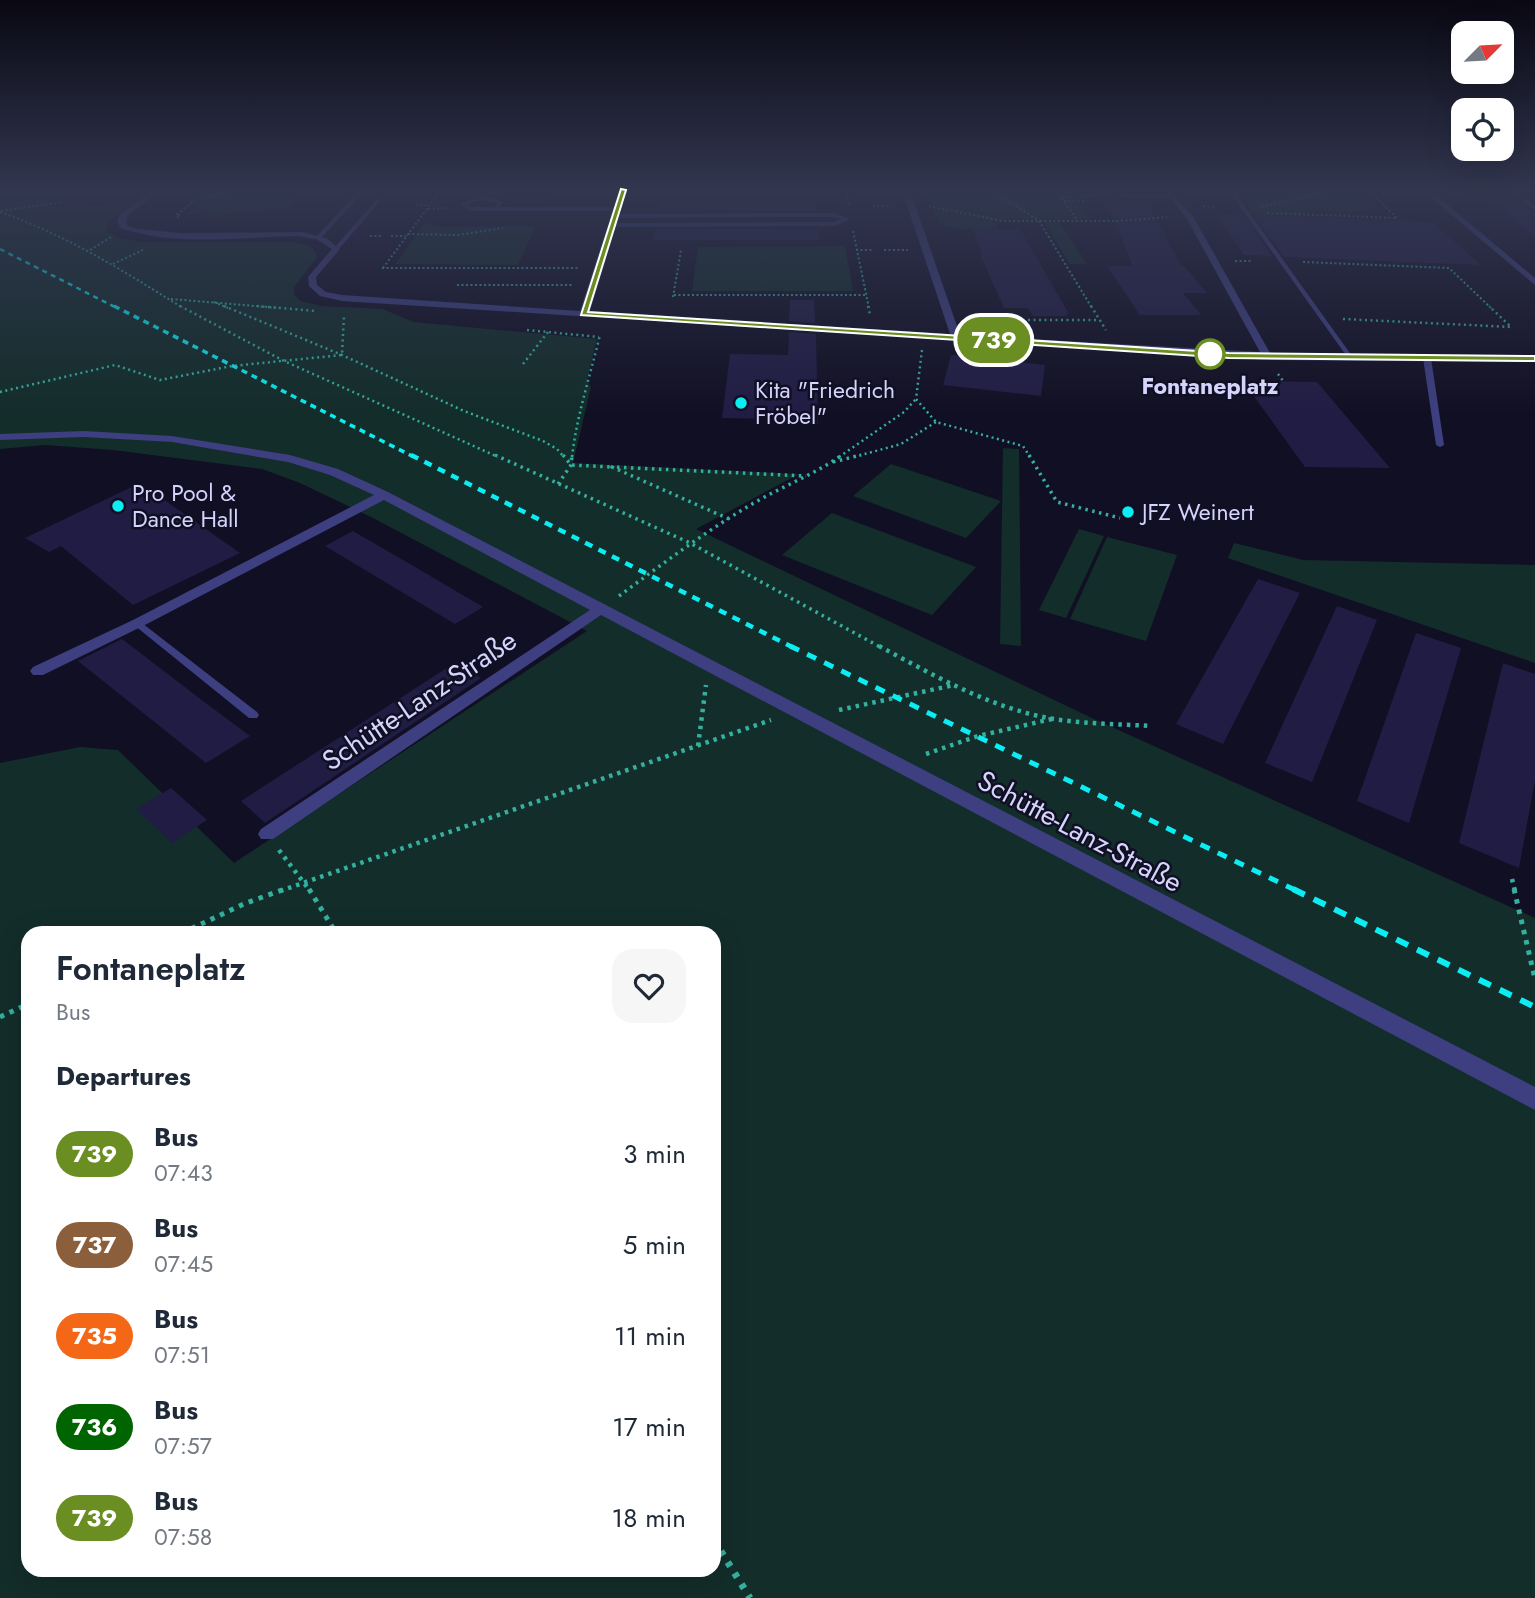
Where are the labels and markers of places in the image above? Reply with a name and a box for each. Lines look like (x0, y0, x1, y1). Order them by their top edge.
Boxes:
marker: Fontaneplatz (1195, 339, 1225, 369)
place label: Fontaneplatz (1141, 369, 1279, 403)
place label: Kita "Friedrich Fröbel" (755, 373, 895, 433)
marker: Kita "Friedrich Fröbel" (733, 395, 749, 411)
place label: Pro Pool & Dance Hall (132, 476, 239, 536)
place label: JFZ Weinert (1139, 495, 1254, 529)
marker: Pro Pool & Dance Hall (110, 498, 126, 514)
marker: JFZ Weinert (1120, 504, 1136, 520)

